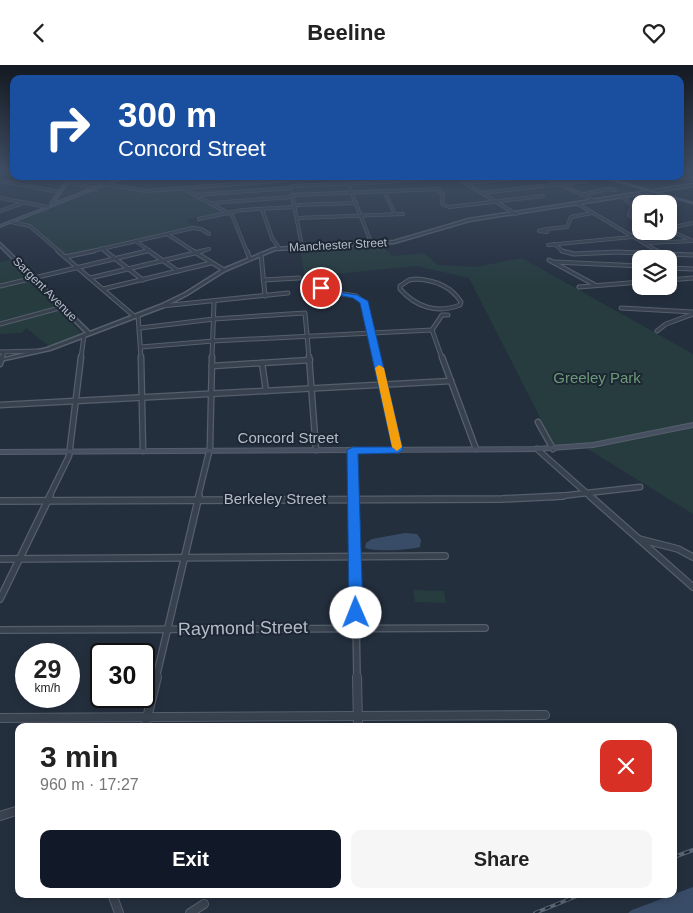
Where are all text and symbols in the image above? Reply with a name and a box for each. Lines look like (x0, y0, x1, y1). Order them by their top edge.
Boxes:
icon: back (25, 19, 53, 47)
icon: heart (640, 19, 668, 47)
text: Beeline (307, 20, 386, 45)
icon: right (35, 95, 100, 160)
text: 300 m (118, 95, 217, 134)
text: Concord Street (118, 136, 266, 161)
map controls (632, 195, 677, 295)
button: sound (632, 195, 677, 240)
street label: Manchester Street (289, 235, 388, 255)
button: layers (632, 250, 677, 295)
street label: Sargent Avenue (10, 254, 80, 324)
pin (300, 267, 342, 309)
icon: arrive (307, 274, 335, 302)
park label: Greeley Park (553, 369, 641, 386)
street label: Concord Street (238, 429, 339, 446)
street label: Berkeley Street (224, 490, 327, 507)
position arrow (329, 586, 381, 638)
street label: Raymond Street (178, 617, 308, 639)
speed limit sign: 30 (90, 643, 155, 708)
text: 29 (34, 655, 61, 683)
text: km/h (34, 681, 61, 695)
text: 3 min (40, 740, 118, 773)
button: close (600, 740, 652, 792)
text: 960 m · 17:27 (40, 776, 139, 793)
button: Exit (40, 830, 341, 888)
button: Share (351, 830, 652, 888)

